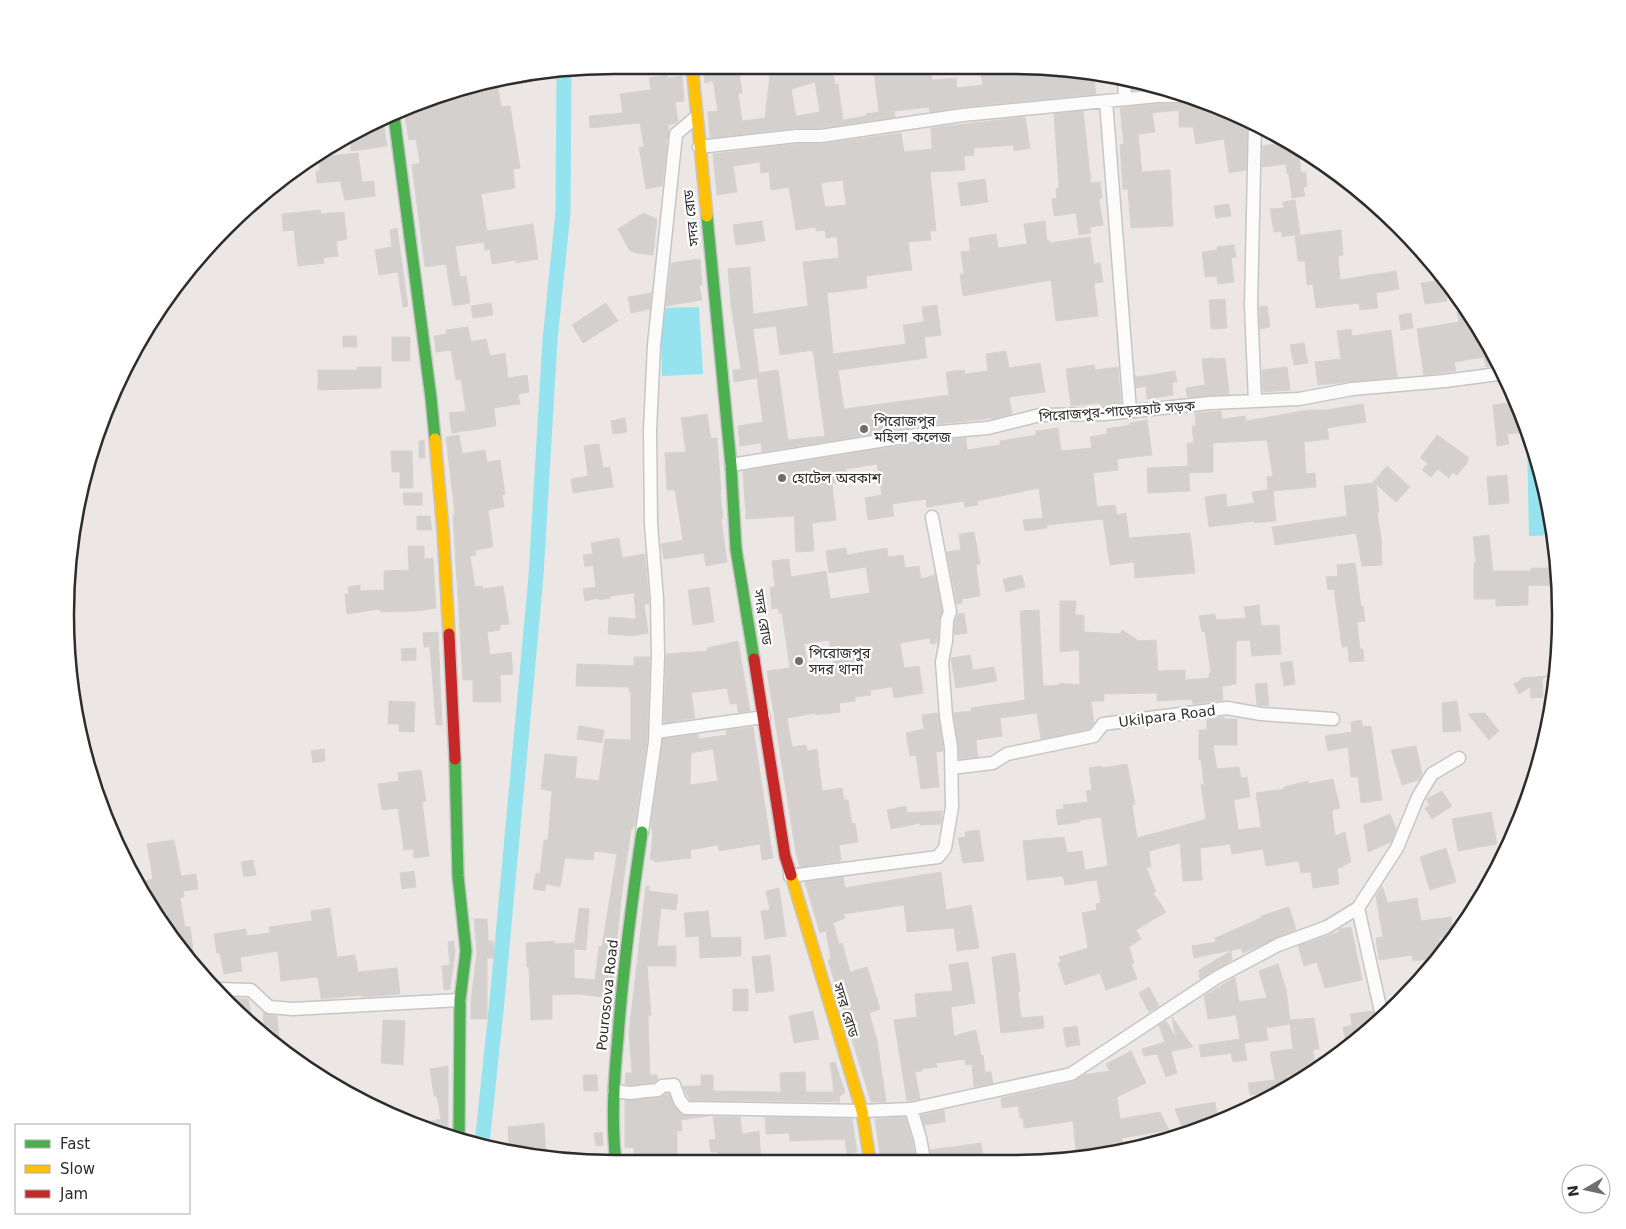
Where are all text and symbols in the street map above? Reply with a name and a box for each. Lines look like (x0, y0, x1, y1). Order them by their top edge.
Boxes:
street label: সদর রোড (680, 188, 702, 248)
street label: পিরোজপুর-পাড়েরহাট সড়ক (1037, 398, 1197, 426)
place label: পিরোজপুর মহিলা কলেজ (873, 413, 952, 445)
marker: পিরোজপুর মহিলা কলেজ (858, 423, 870, 435)
place label: হোটেল অবকাশ (792, 470, 882, 486)
marker: হোটেল অবকাশ (776, 472, 788, 484)
street label: সদর রোড (751, 587, 775, 647)
place label: পিরোজপুর সদর থানা (808, 645, 871, 677)
marker: পিরোজপুর সদর থানা (793, 655, 805, 667)
street label: Ukilpara Road (1118, 702, 1216, 730)
street label: Pourosova Road (593, 939, 621, 1051)
street label: সদর রোড (830, 980, 862, 1040)
legend (15, 1124, 190, 1214)
text: Fast (60, 1135, 90, 1153)
text: Slow (60, 1160, 95, 1178)
north arrow (1561, 1164, 1611, 1214)
text: N (1564, 1184, 1582, 1198)
text: Jam (59, 1185, 88, 1203)

